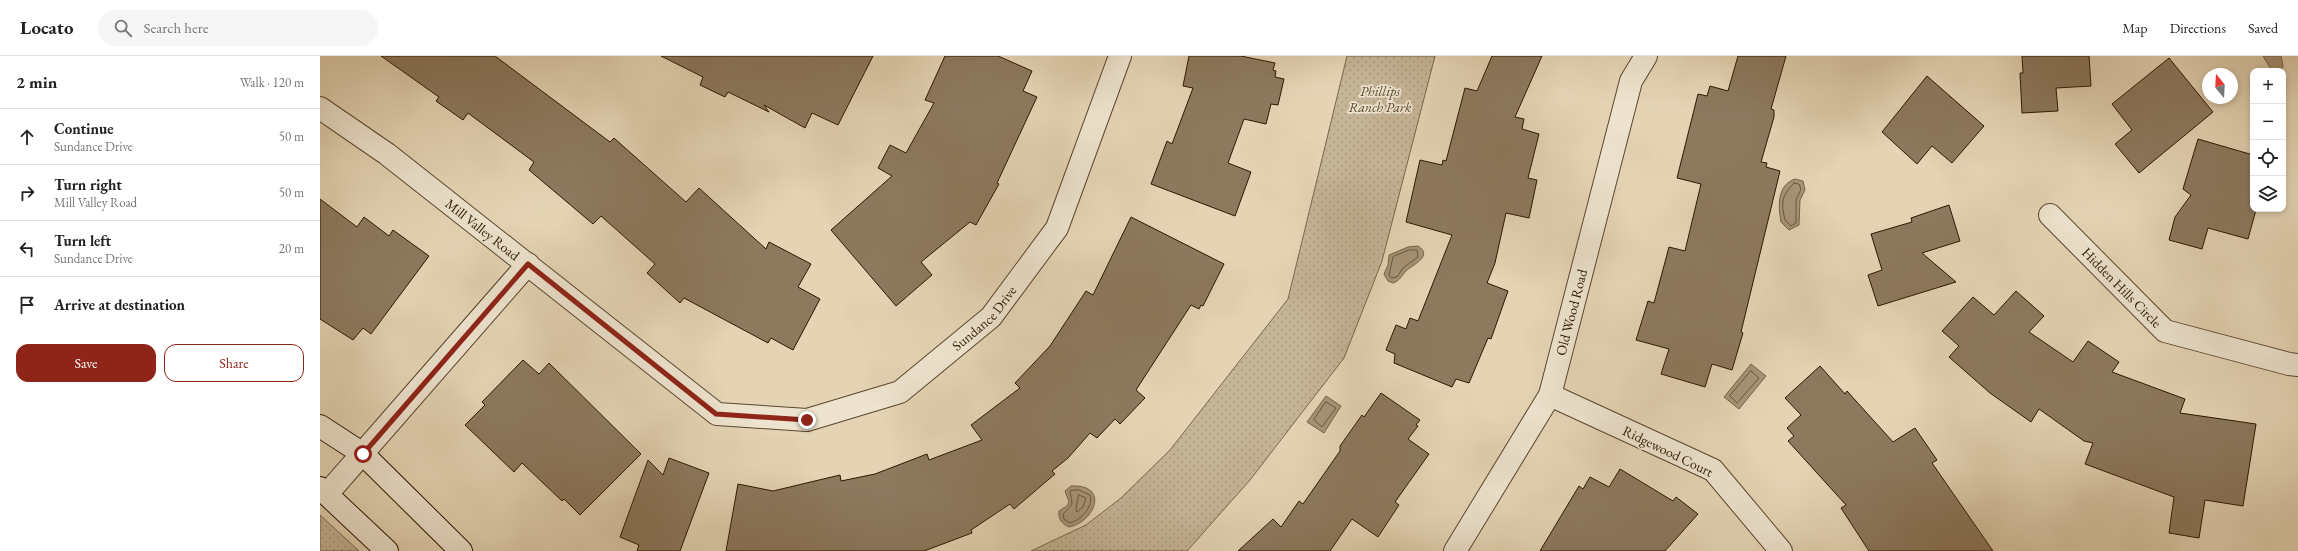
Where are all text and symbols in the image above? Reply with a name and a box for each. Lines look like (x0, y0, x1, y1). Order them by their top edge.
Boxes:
search box (98, 10, 378, 46)
text: Locato (20, 15, 74, 40)
icon: search (112, 17, 134, 39)
text: Search here (144, 18, 209, 37)
text: Map (2122, 19, 2148, 37)
text: Directions (2170, 19, 2226, 37)
text: Saved (2248, 19, 2278, 37)
north arrow (2202, 68, 2238, 104)
map controls (2250, 68, 2286, 212)
button: + (2250, 68, 2286, 104)
text: 2 min (16, 71, 57, 93)
text: Walk · 120 m (240, 74, 304, 91)
park label: Phillips Ranch Park (1349, 82, 1412, 116)
button: − (2250, 104, 2286, 140)
text: Continue (54, 119, 114, 138)
icon: ahead (16, 126, 38, 148)
text: 50 m (279, 128, 304, 145)
text: Sundance Drive (54, 138, 133, 155)
button: locate (2250, 140, 2286, 176)
text: Turn right (54, 175, 122, 194)
button: layers (2250, 176, 2286, 212)
icon: right (16, 182, 38, 204)
text: 50 m (279, 184, 304, 201)
text: Mill Valley Road (54, 194, 137, 211)
street label: Mill Valley Road (442, 194, 524, 265)
text: Turn left (54, 231, 111, 250)
icon: left (16, 238, 38, 260)
text: 20 m (279, 240, 304, 257)
street label: Hidden Hills Circle (2078, 243, 2166, 332)
text: Sundance Drive (54, 250, 133, 267)
street label: Old Wood Road (1552, 266, 1591, 357)
street label: Sundance Drive (948, 282, 1021, 355)
icon: arrive (16, 294, 38, 316)
text: Arrive at destination (54, 295, 185, 314)
button: Save (16, 344, 156, 382)
button: Share (164, 344, 304, 382)
route end (798, 411, 816, 429)
street label: Ridgewood Court (1620, 421, 1717, 481)
route start (354, 445, 372, 463)

